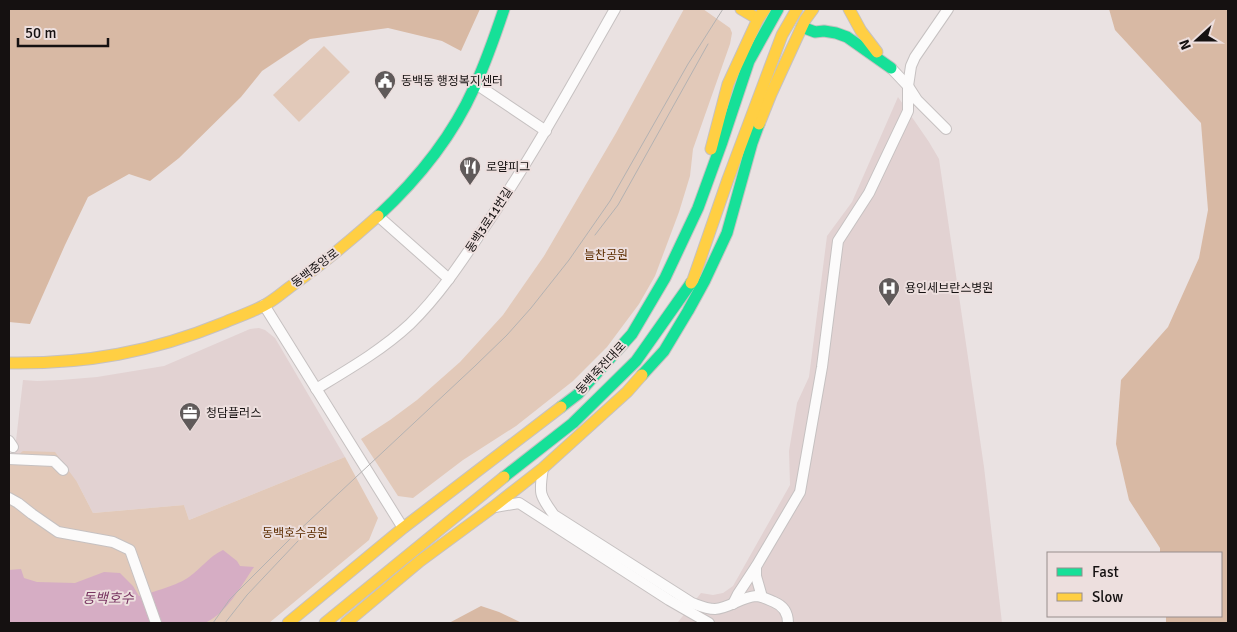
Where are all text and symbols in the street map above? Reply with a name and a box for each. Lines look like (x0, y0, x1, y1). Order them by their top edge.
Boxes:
scale bar (18, 15, 108, 47)
north arrow (1172, 15, 1222, 65)
text: 50 m (25, 24, 56, 42)
text: N (1176, 37, 1195, 52)
public building icon: 동백동 행정복지센터 (373, 69, 397, 100)
place label: 동백동 행정복지센터 (401, 74, 503, 89)
restaurant icon: 로얄피그 (458, 155, 482, 186)
place label: 로얄피그 (486, 160, 530, 175)
street label: 동백3로11번길 (463, 185, 516, 256)
street label: 동백중앙로 (289, 246, 342, 291)
park label: 늘찬공원 (584, 248, 628, 263)
hospital icon: 용인세브란스병원 (877, 276, 901, 307)
place label: 용인세브란스병원 (905, 281, 993, 296)
street label: 동백죽전대로 (573, 339, 629, 398)
office icon: 청담플러스 (178, 401, 202, 432)
place label: 청담플러스 (206, 406, 261, 421)
park label: 동백호수공원 (262, 526, 328, 541)
legend (1047, 552, 1222, 617)
text: Fast (1092, 563, 1119, 581)
text: Slow (1092, 588, 1123, 606)
water label: 동백호수 (82, 590, 135, 607)

